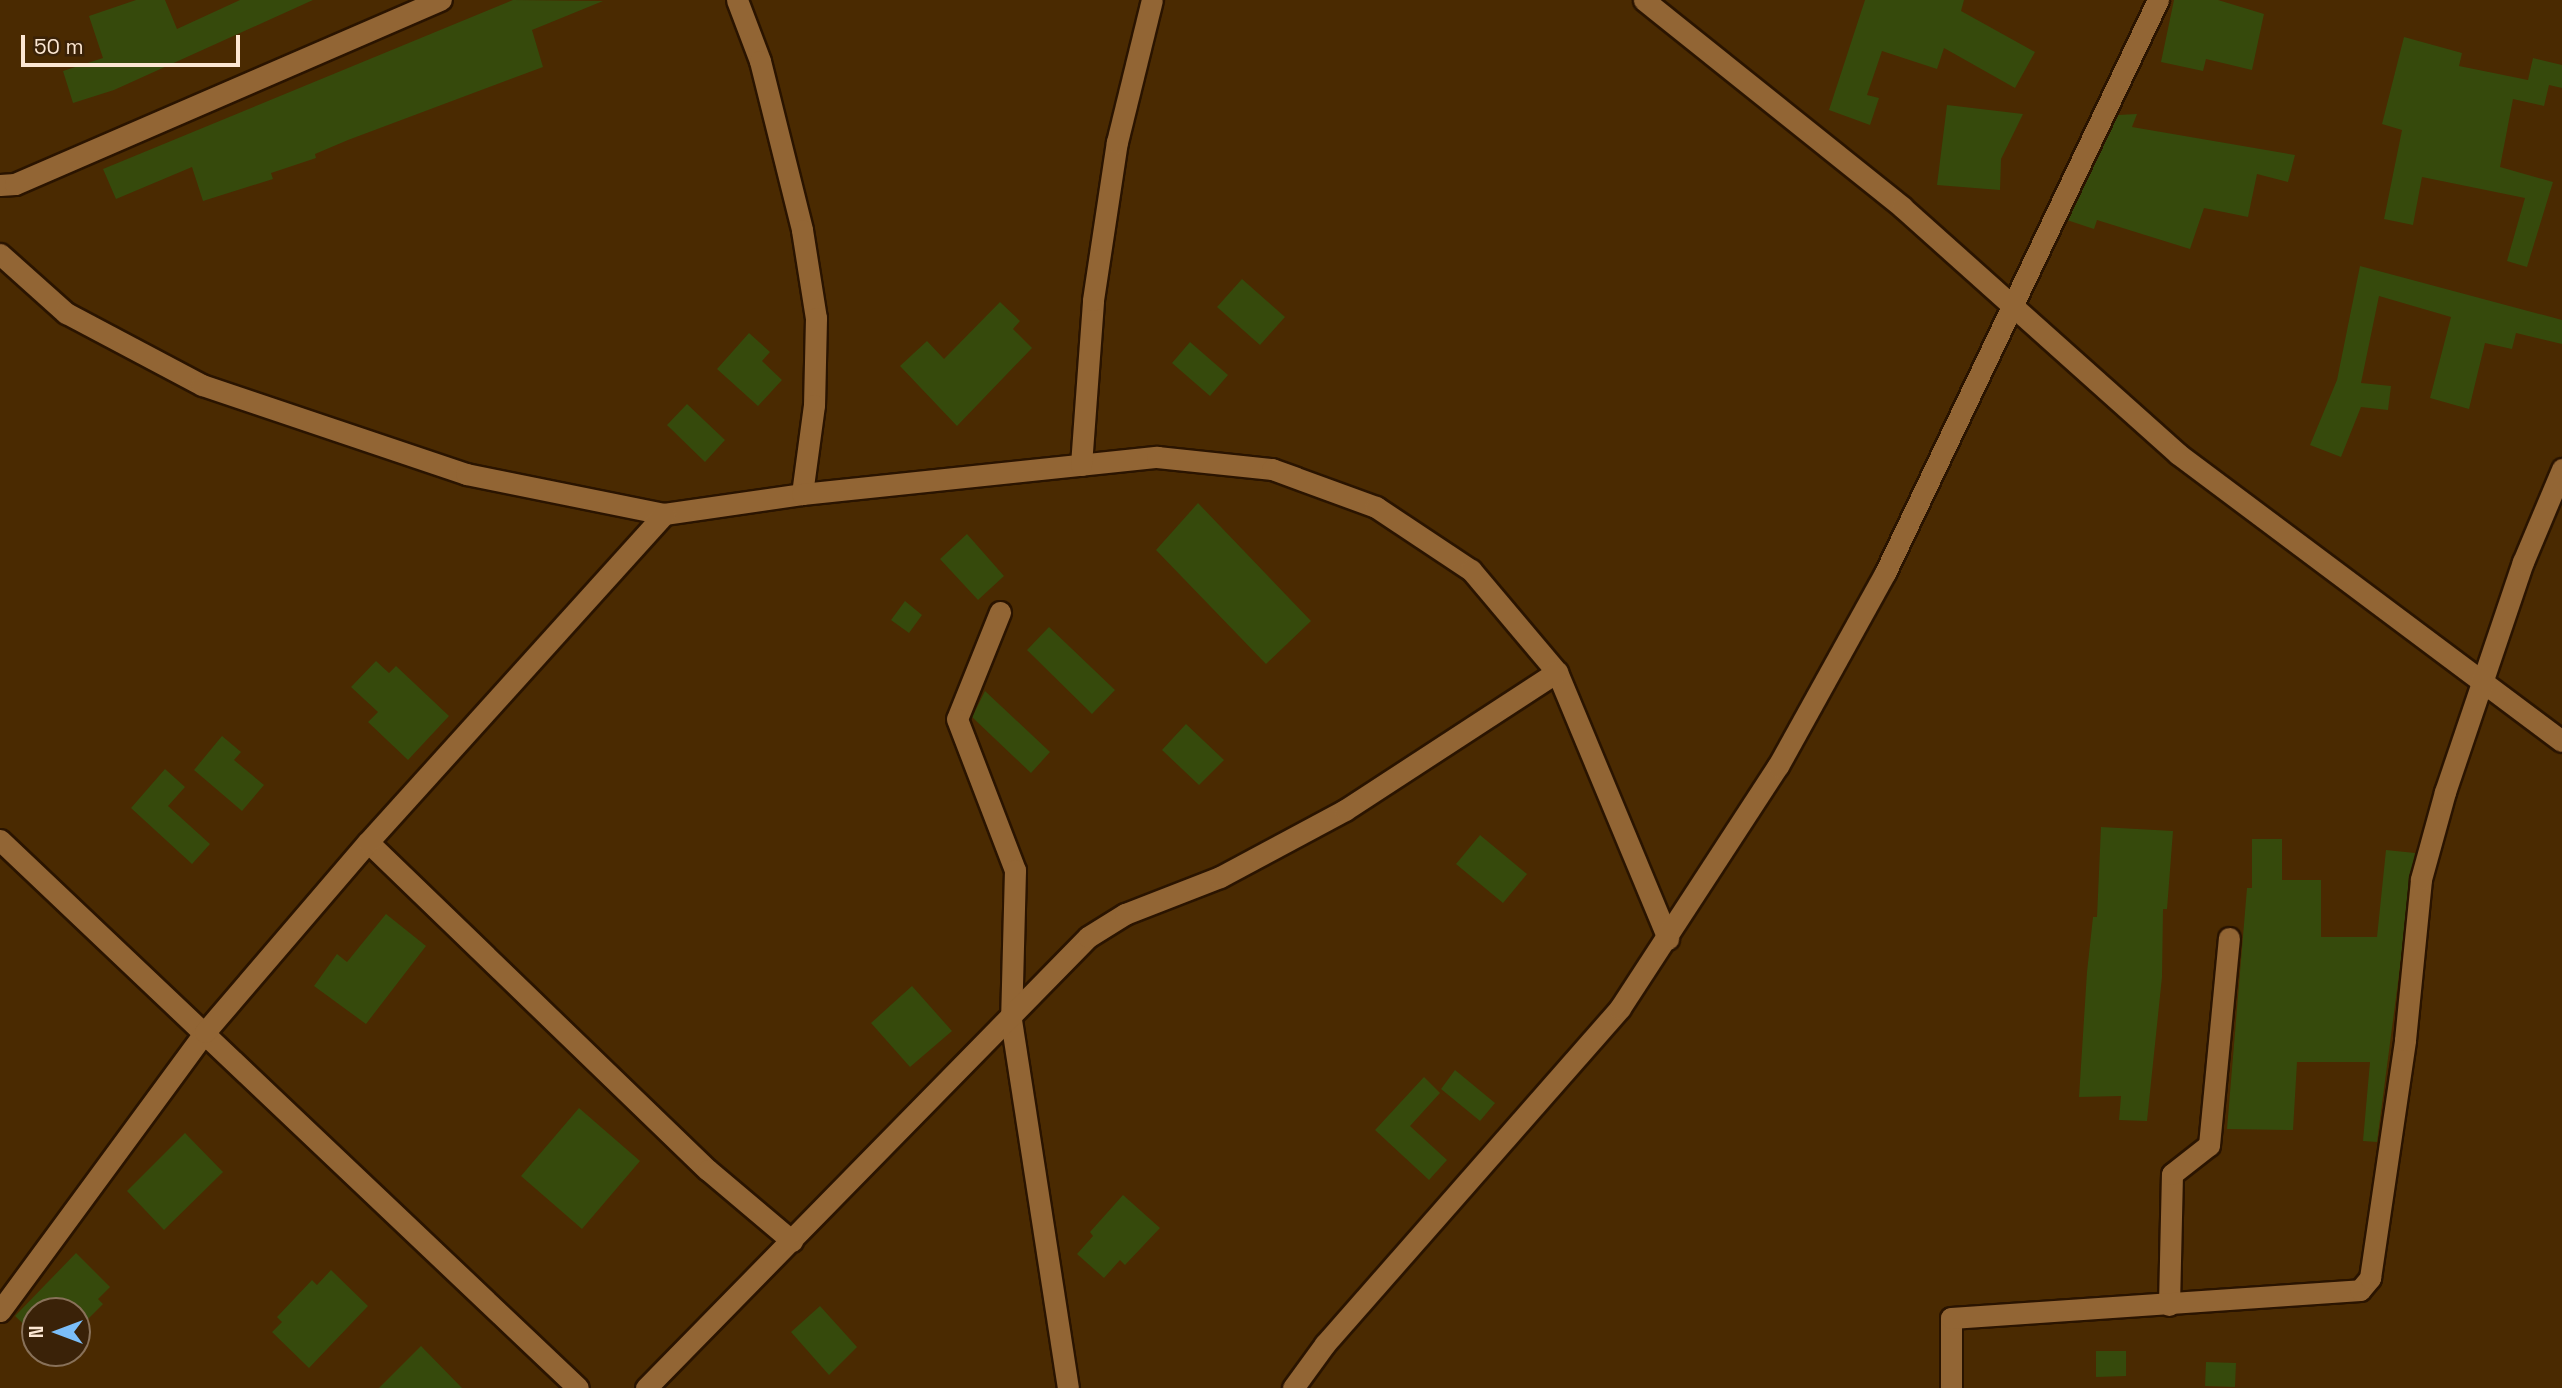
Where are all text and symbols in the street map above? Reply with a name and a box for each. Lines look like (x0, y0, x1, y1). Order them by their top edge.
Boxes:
scale bar (24, 21, 243, 65)
text: 50 m (34, 33, 84, 60)
north arrow (21, 1297, 91, 1367)
text: N (24, 1326, 49, 1338)

